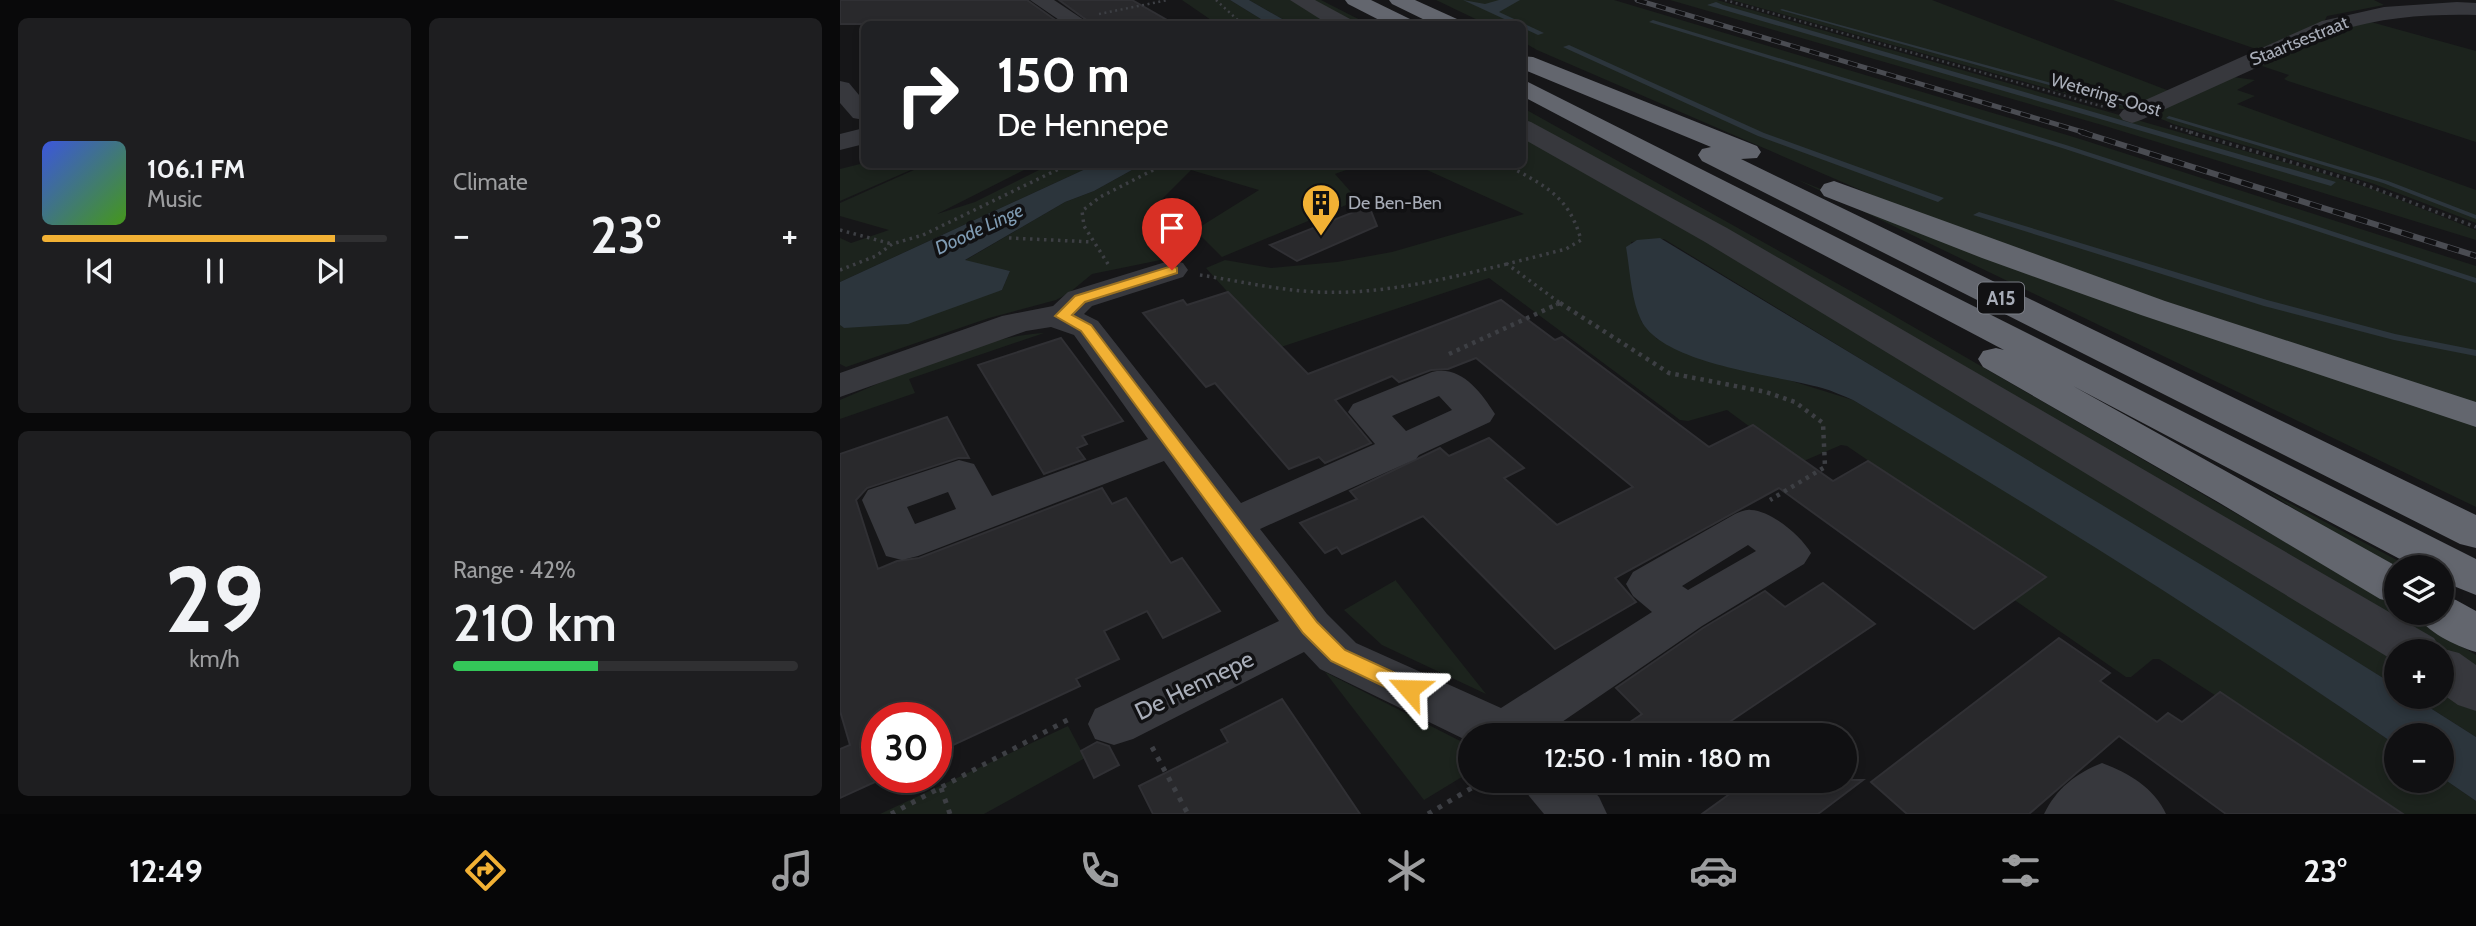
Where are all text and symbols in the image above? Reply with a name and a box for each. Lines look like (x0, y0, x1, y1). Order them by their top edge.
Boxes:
street label: Staartsestraat (2247, 11, 2351, 71)
text: 150 m (997, 45, 1130, 104)
icon: right (882, 49, 973, 140)
street label: Wetering-Oost (2048, 69, 2164, 121)
text: De Hennepe (997, 105, 1169, 144)
text: 106.1 FM (147, 153, 245, 185)
text: Climate (453, 168, 528, 196)
building icon: De Ben-Ben (1300, 182, 1342, 237)
text: Music (147, 185, 202, 213)
place label: De Ben-Ben (1348, 192, 1442, 214)
water label: Doode Linge (931, 198, 1027, 259)
pin (1142, 198, 1202, 270)
text: 23° (590, 203, 661, 266)
icon: arrive (1153, 209, 1191, 247)
text: − (453, 211, 470, 258)
text: + (781, 211, 798, 258)
icon: previous (81, 252, 119, 290)
icon: pause (196, 252, 234, 290)
icon: next (311, 252, 349, 290)
road number: A15 (1978, 282, 2024, 314)
text: 29 (165, 544, 264, 655)
map controls (2384, 555, 2454, 793)
button: layers (2384, 555, 2454, 625)
text: Range · 42% (453, 556, 576, 584)
text: 210 km (453, 591, 617, 654)
button: + (2384, 639, 2454, 709)
street label: De Hennepe (1130, 644, 1258, 726)
text: km/h (189, 645, 240, 673)
position arrow (1372, 652, 1446, 726)
speed limit sign: 30 (861, 702, 952, 793)
button: − (2384, 723, 2454, 793)
text: 12:50 · 1 min · 180 m (1544, 742, 1771, 774)
icon: directions (461, 846, 510, 895)
icon: music (768, 846, 817, 895)
icon: phone (1075, 846, 1124, 895)
icon: climate (1382, 846, 1431, 895)
icon: car (1689, 846, 1738, 895)
icon: filters (1996, 846, 2045, 895)
text: 12:49 (129, 851, 203, 890)
text: 23° (2303, 851, 2347, 890)

